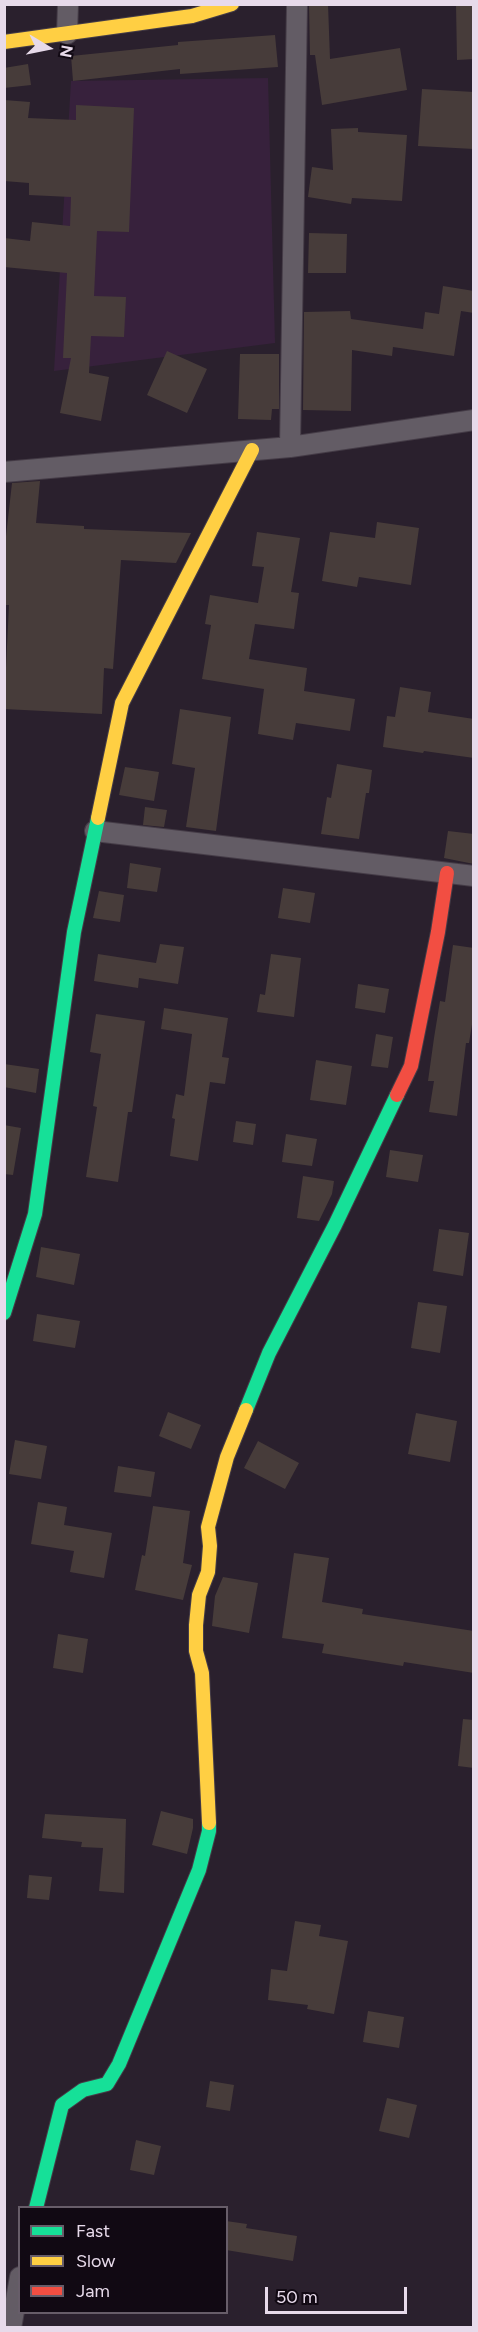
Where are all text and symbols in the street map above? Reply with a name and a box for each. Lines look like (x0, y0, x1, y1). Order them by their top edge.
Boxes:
north arrow (18, 18, 78, 78)
text: N (56, 43, 77, 59)
legend (18, 2206, 228, 2314)
text: Fast (76, 2220, 110, 2242)
text: Slow (76, 2250, 115, 2272)
scale bar (268, 2275, 410, 2313)
text: Jam (76, 2280, 110, 2302)
text: 50 m (276, 2286, 318, 2308)

